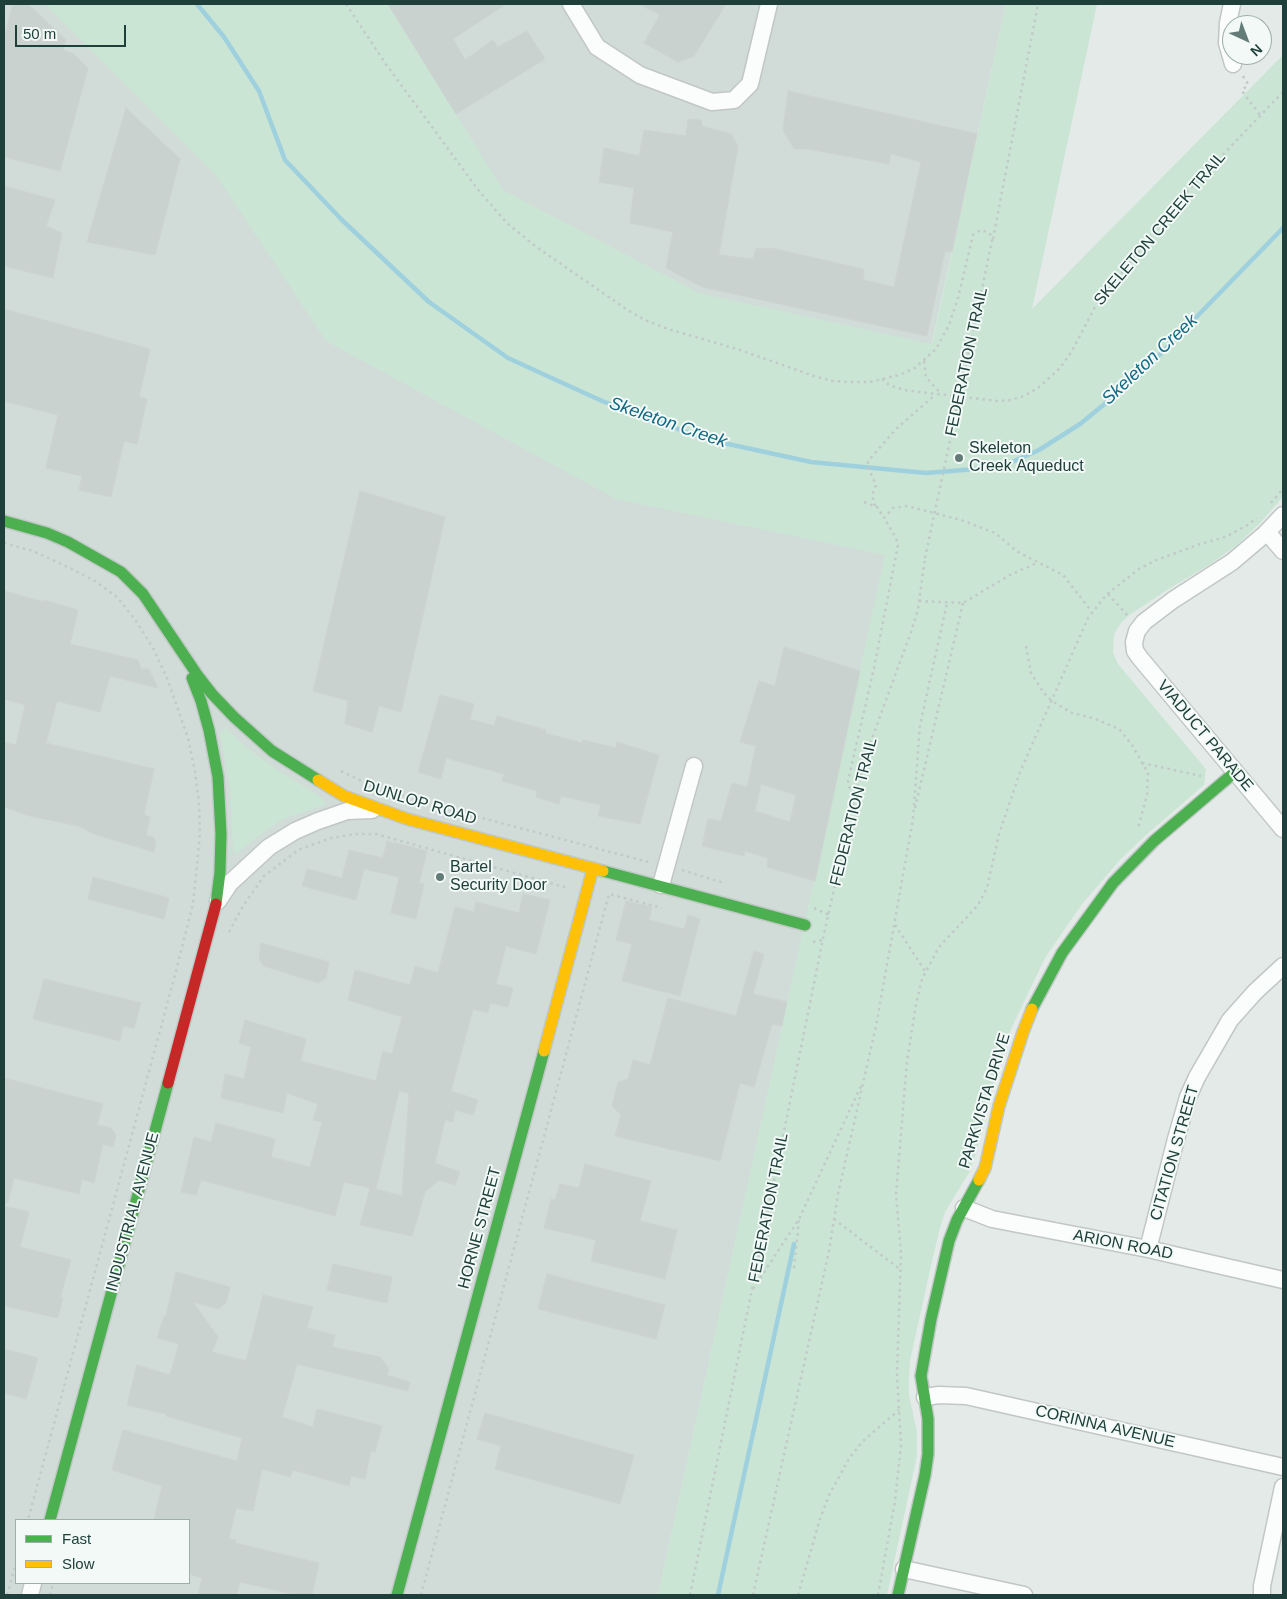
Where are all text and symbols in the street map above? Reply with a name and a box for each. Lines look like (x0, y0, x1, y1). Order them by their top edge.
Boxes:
scale bar (18, 15, 129, 47)
north arrow (1222, 15, 1272, 65)
text: 50 m (23, 25, 56, 42)
text: N (1247, 41, 1266, 60)
street label: SKELETON CREEK TRAIL (1090, 148, 1230, 310)
street label: FEDERATION TRAIL (942, 286, 992, 438)
water label: Skeleton Creek (1098, 310, 1202, 410)
water label: Skeleton Creek (606, 393, 730, 453)
place label: Skeleton Creek Aqueduct (969, 439, 1084, 477)
marker: Skeleton Creek Aqueduct (953, 452, 965, 464)
street label: VIADUCT PARADE (1153, 676, 1257, 796)
street label: FEDERATION TRAIL (826, 736, 882, 888)
street label: DUNLOP ROAD (361, 777, 479, 829)
place label: Bartel Security Door (450, 858, 547, 896)
marker: Bartel Security Door (434, 871, 446, 883)
street label: PARKVISTA DRIVE (955, 1031, 1015, 1171)
street label: CITATION STREET (1146, 1083, 1204, 1223)
street label: INDUSTRIAL AVENUE (102, 1130, 164, 1294)
street label: FEDERATION TRAIL (745, 1132, 793, 1284)
street label: HORNE STREET (455, 1165, 505, 1291)
street label: ARION ROAD (1071, 1226, 1175, 1264)
street label: CORINNA AVENUE (1033, 1402, 1177, 1452)
legend (15, 1519, 190, 1584)
text: Fast (62, 1530, 91, 1547)
text: Slow (62, 1555, 95, 1572)

